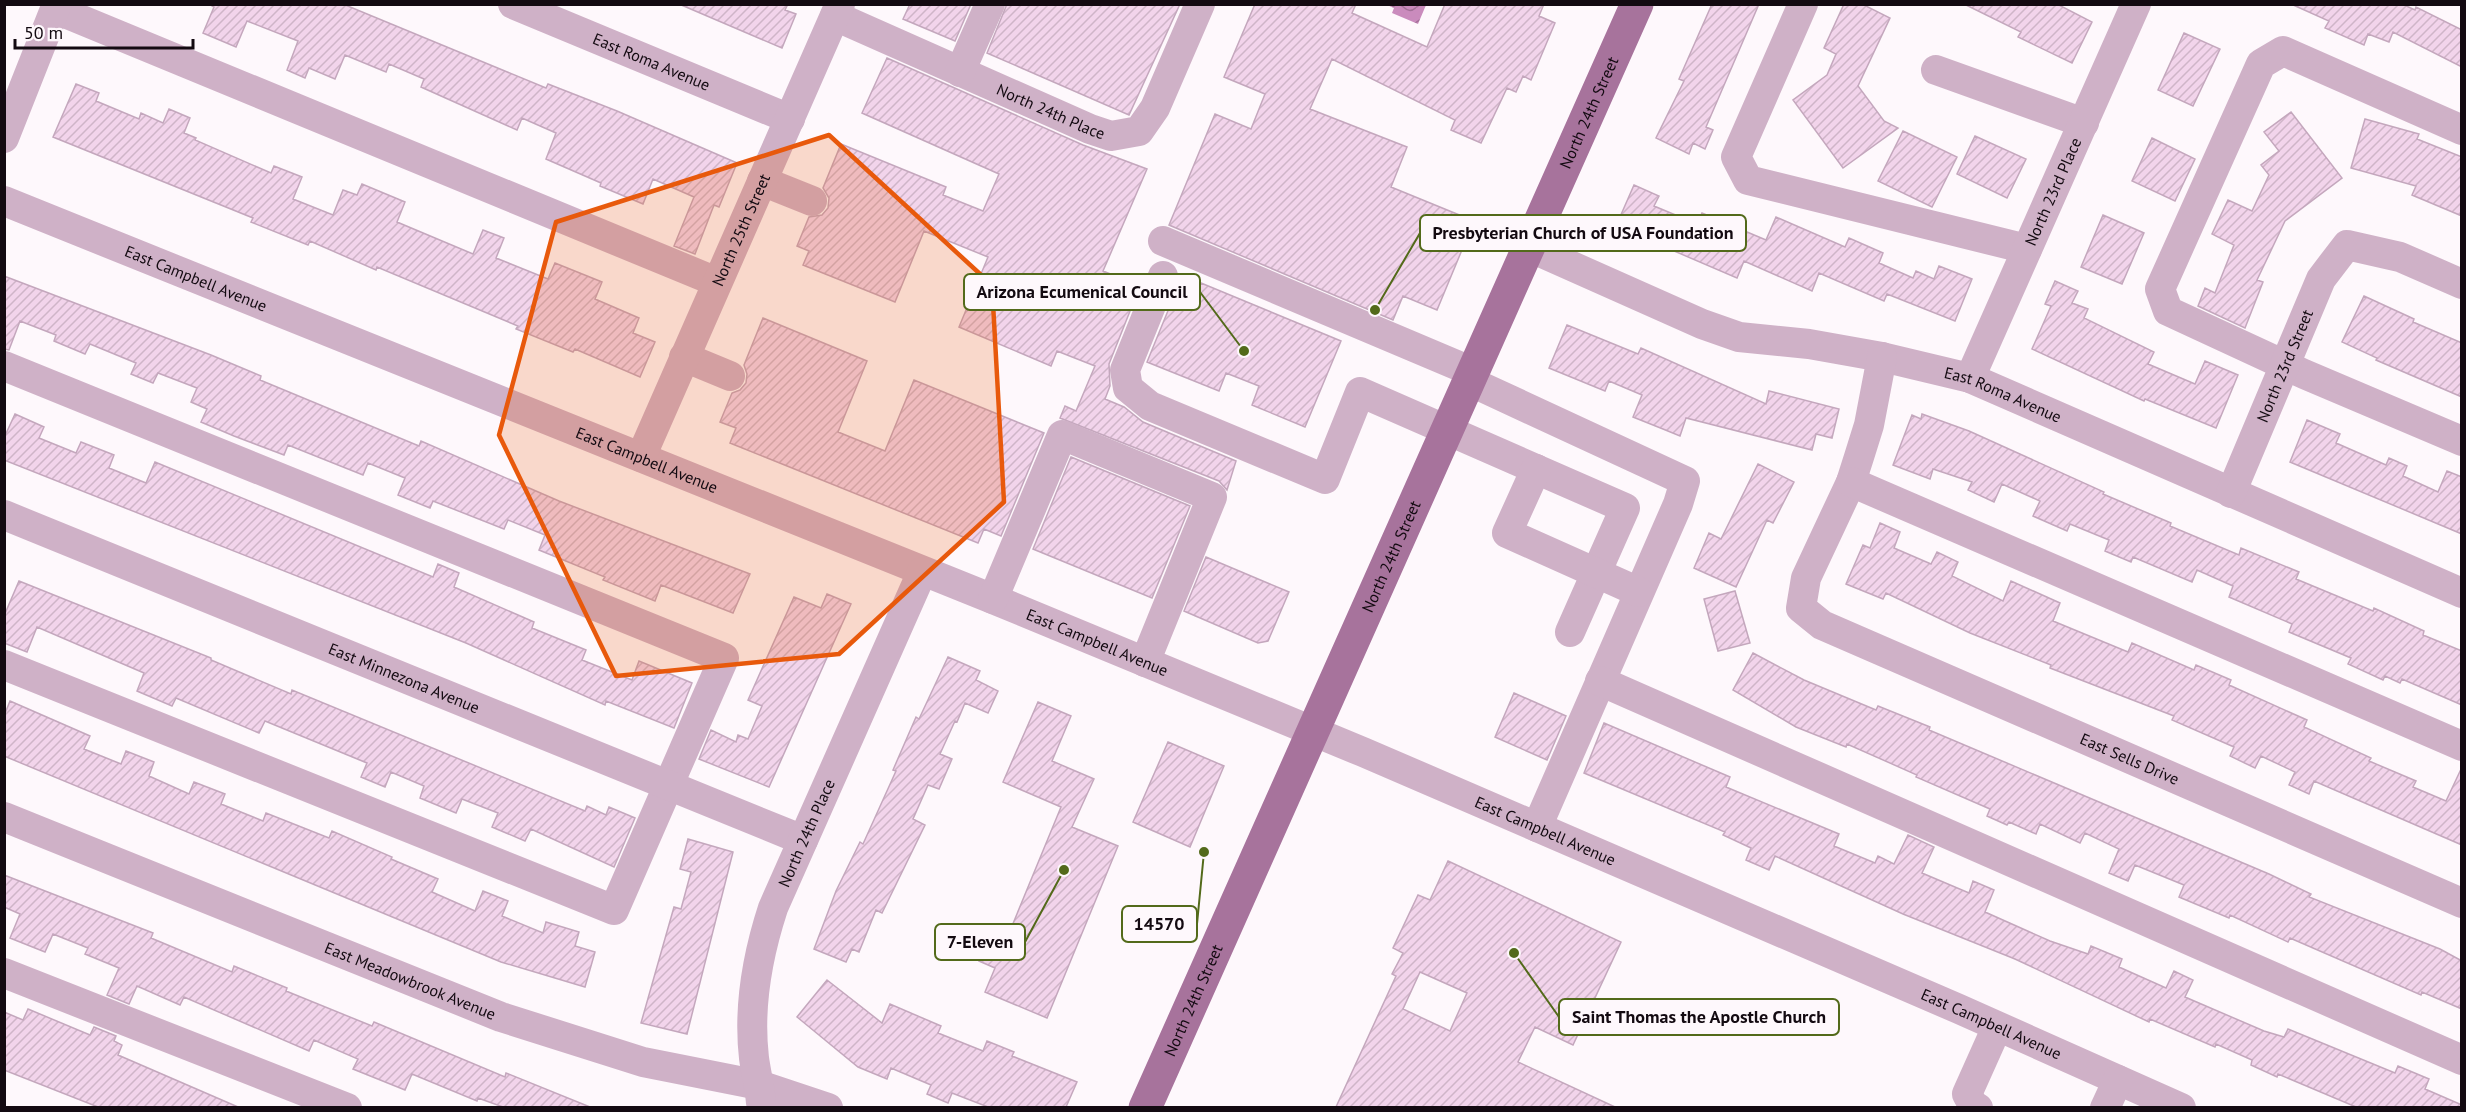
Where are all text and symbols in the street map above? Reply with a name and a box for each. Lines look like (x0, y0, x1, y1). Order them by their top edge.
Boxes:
scale bar (15, 12, 194, 50)
text: 50 m (24, 21, 63, 44)
street label: East Roma Avenue (590, 28, 713, 95)
street label: North 24th Street (1555, 53, 1623, 172)
street label: North 24th Place (994, 79, 1108, 143)
street label: North 23rd Place (2020, 134, 2085, 249)
street label: North 25th Street (707, 170, 774, 289)
callout: Presbyterian Church of USA Foundation (1420, 215, 1746, 251)
text: Presbyterian Church of USA Foundation (1433, 221, 1733, 244)
street label: East Campbell Avenue (122, 241, 270, 316)
callout: Arizona Ecumenical Council (964, 274, 1200, 310)
text: Arizona Ecumenical Council (976, 280, 1188, 303)
street label: North 23rd Street (2252, 306, 2317, 425)
street label: East Roma Avenue (1942, 362, 2065, 427)
street label: East Campbell Avenue (573, 422, 721, 497)
street label: North 24th Street (1357, 497, 1425, 615)
street label: East Campbell Avenue (1024, 604, 1171, 680)
street label: East Minnezona Avenue (326, 638, 483, 717)
street label: East Sells Drive (2077, 728, 2182, 789)
street label: North 24th Place (774, 776, 839, 890)
street label: East Campbell Avenue (1472, 791, 1619, 870)
callout: 14570 (1122, 906, 1197, 942)
text: 14570 (1133, 912, 1185, 935)
callout: 7-Eleven (935, 924, 1025, 960)
text: 7-Eleven (947, 930, 1013, 953)
street label: East Meadowbrook Avenue (322, 937, 499, 1024)
street label: North 24th Street (1159, 941, 1227, 1059)
street label: East Campbell Avenue (1918, 984, 2065, 1063)
callout: Saint Thomas the Apostle Church (1559, 999, 1839, 1035)
text: Saint Thomas the Apostle Church (1572, 1005, 1826, 1028)

